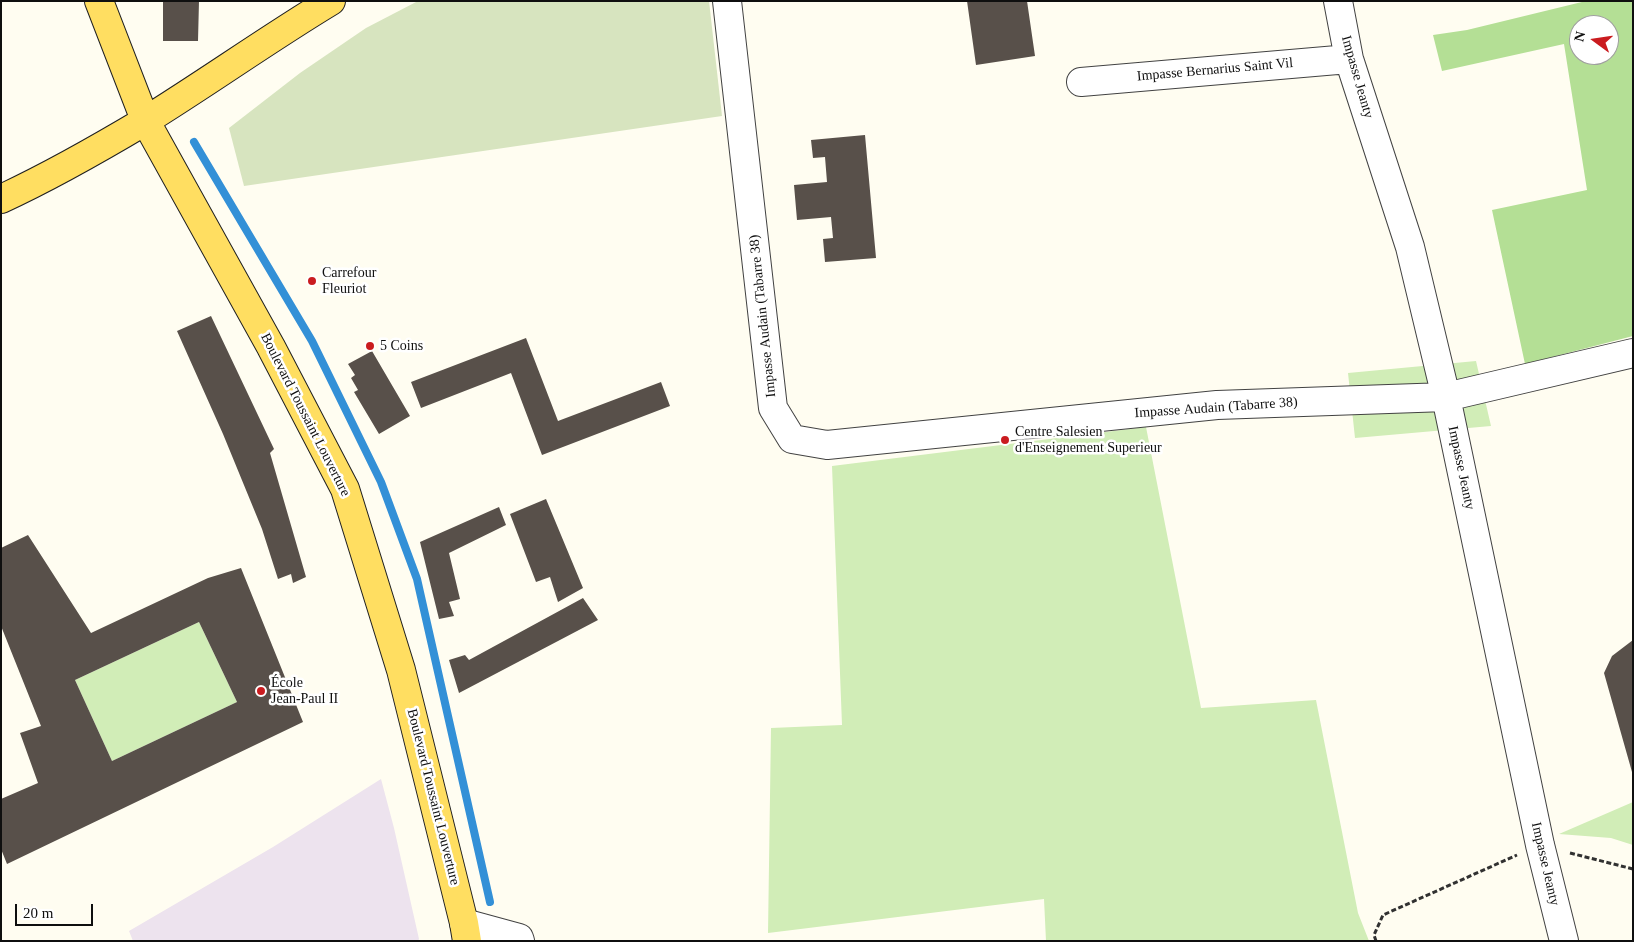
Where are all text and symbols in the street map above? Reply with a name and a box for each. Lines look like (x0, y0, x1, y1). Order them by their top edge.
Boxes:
north arrow (1569, 15, 1619, 65)
text: N (1571, 30, 1588, 43)
street label: Impasse Jeanty (1337, 34, 1377, 120)
street label: Impasse Bernarius Saint Vil (1136, 55, 1294, 85)
street label: Impasse Audain (Tabarre 38) (746, 234, 780, 398)
place label: Carrefour Fleuriot (322, 265, 376, 298)
marker: Carrefour Fleuriot (306, 275, 318, 287)
street label: Boulevard Toussaint Louverture (256, 331, 354, 499)
place label: 5 Coins (380, 338, 423, 354)
marker: 5 Coins (364, 340, 376, 352)
street label: Impasse Audain (Tabarre 38) (1134, 394, 1298, 422)
place label: Centre Salesien d'Enseignement Superieur (1015, 424, 1162, 457)
street label: Impasse Jeanty (1444, 425, 1478, 511)
marker: Centre Salesien d'Enseignement Superieur (999, 434, 1011, 446)
place label: École Jean-Paul II (271, 675, 338, 708)
marker: École Jean-Paul II (255, 685, 267, 697)
street label: Boulevard Toussaint Louverture (403, 707, 463, 887)
street label: Impasse Jeanty (1527, 821, 1563, 907)
scale bar (18, 894, 95, 926)
text: 20 m (23, 905, 53, 921)

